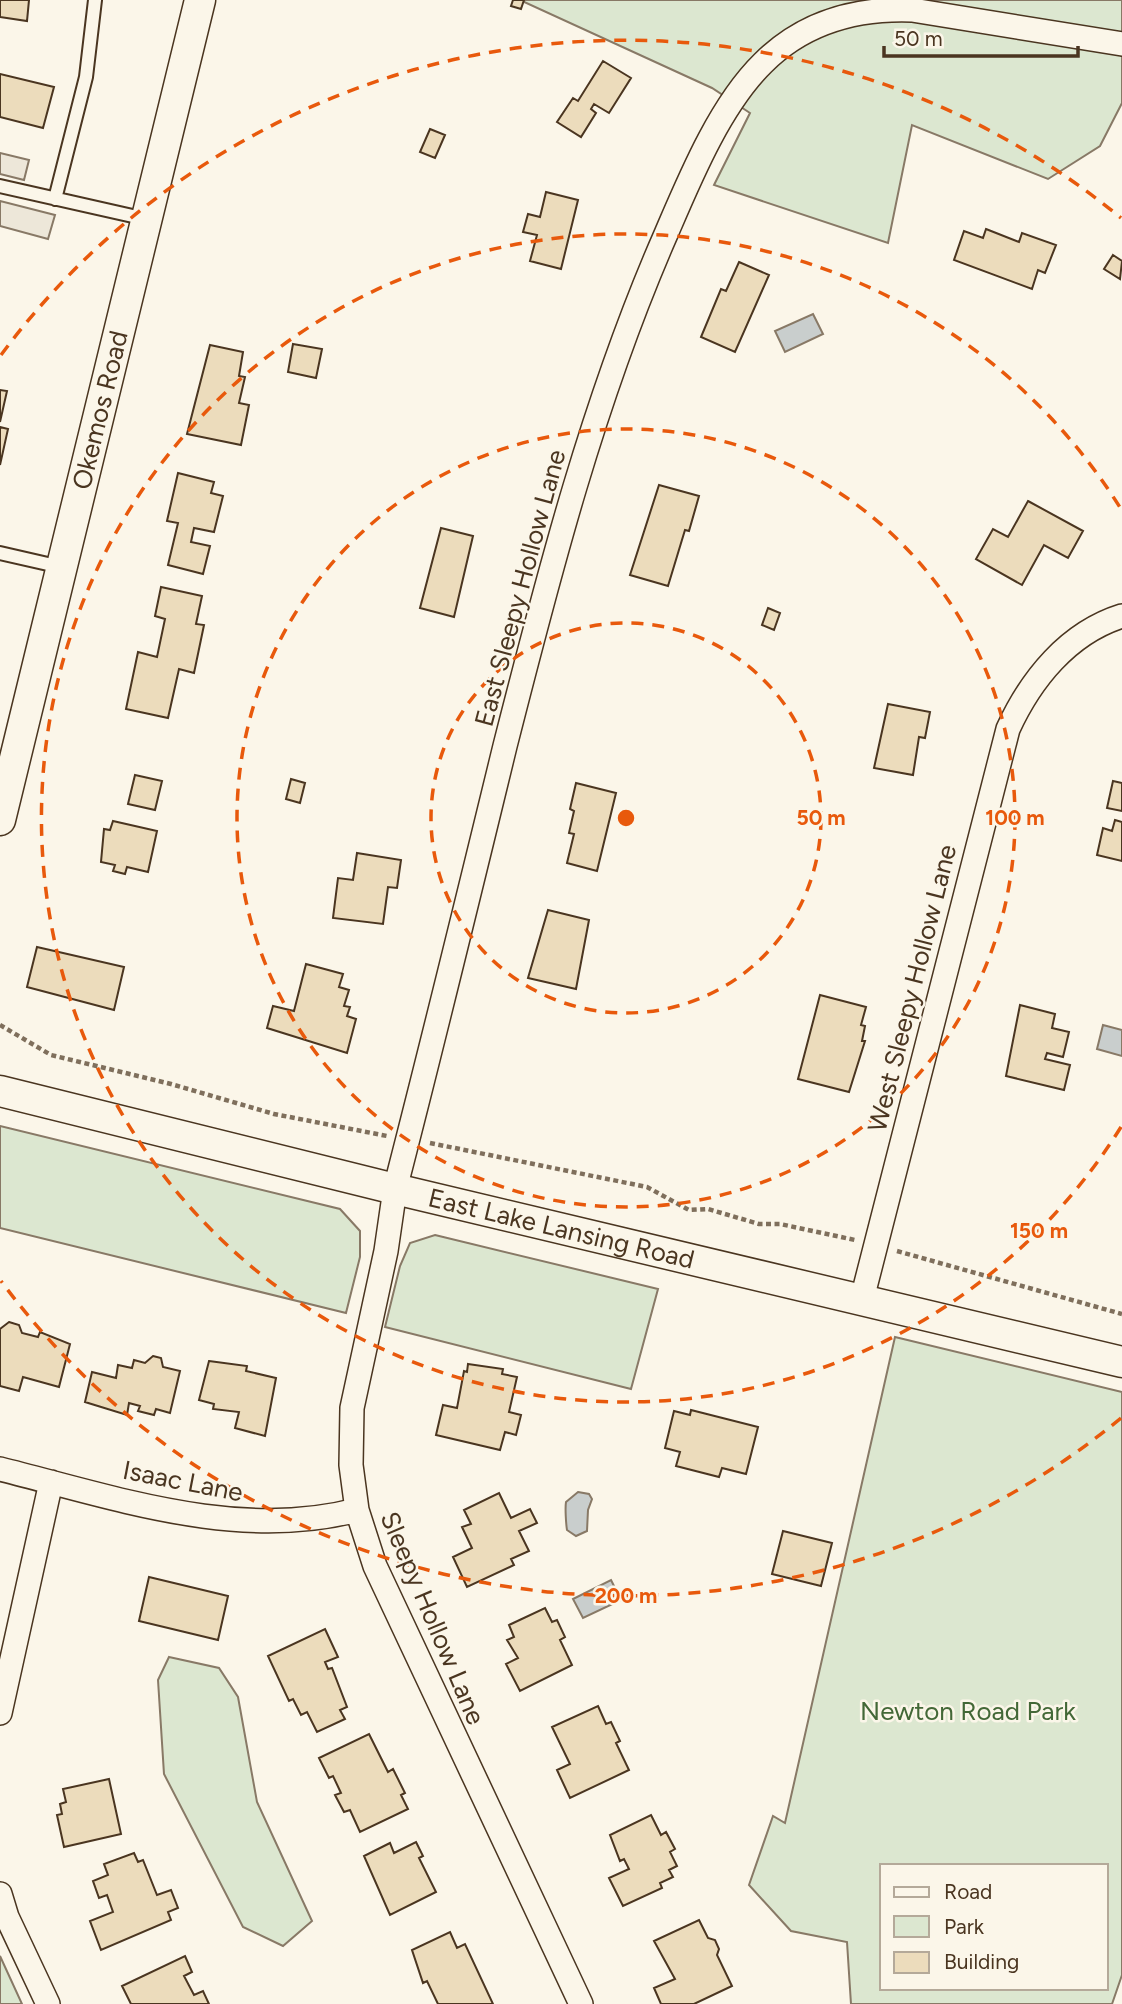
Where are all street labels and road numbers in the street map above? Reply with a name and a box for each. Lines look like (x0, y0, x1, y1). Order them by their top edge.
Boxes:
street label: Okemos Road (65, 327, 135, 493)
street label: East Sleepy Hollow Lane (468, 446, 572, 730)
street label: West Sleepy Hollow Lane (861, 841, 963, 1135)
street label: East Lake Lansing Road (425, 1181, 698, 1276)
street label: Isaac Lane (120, 1454, 246, 1508)
street label: Sleepy Hollow Lane (374, 1507, 492, 1729)

